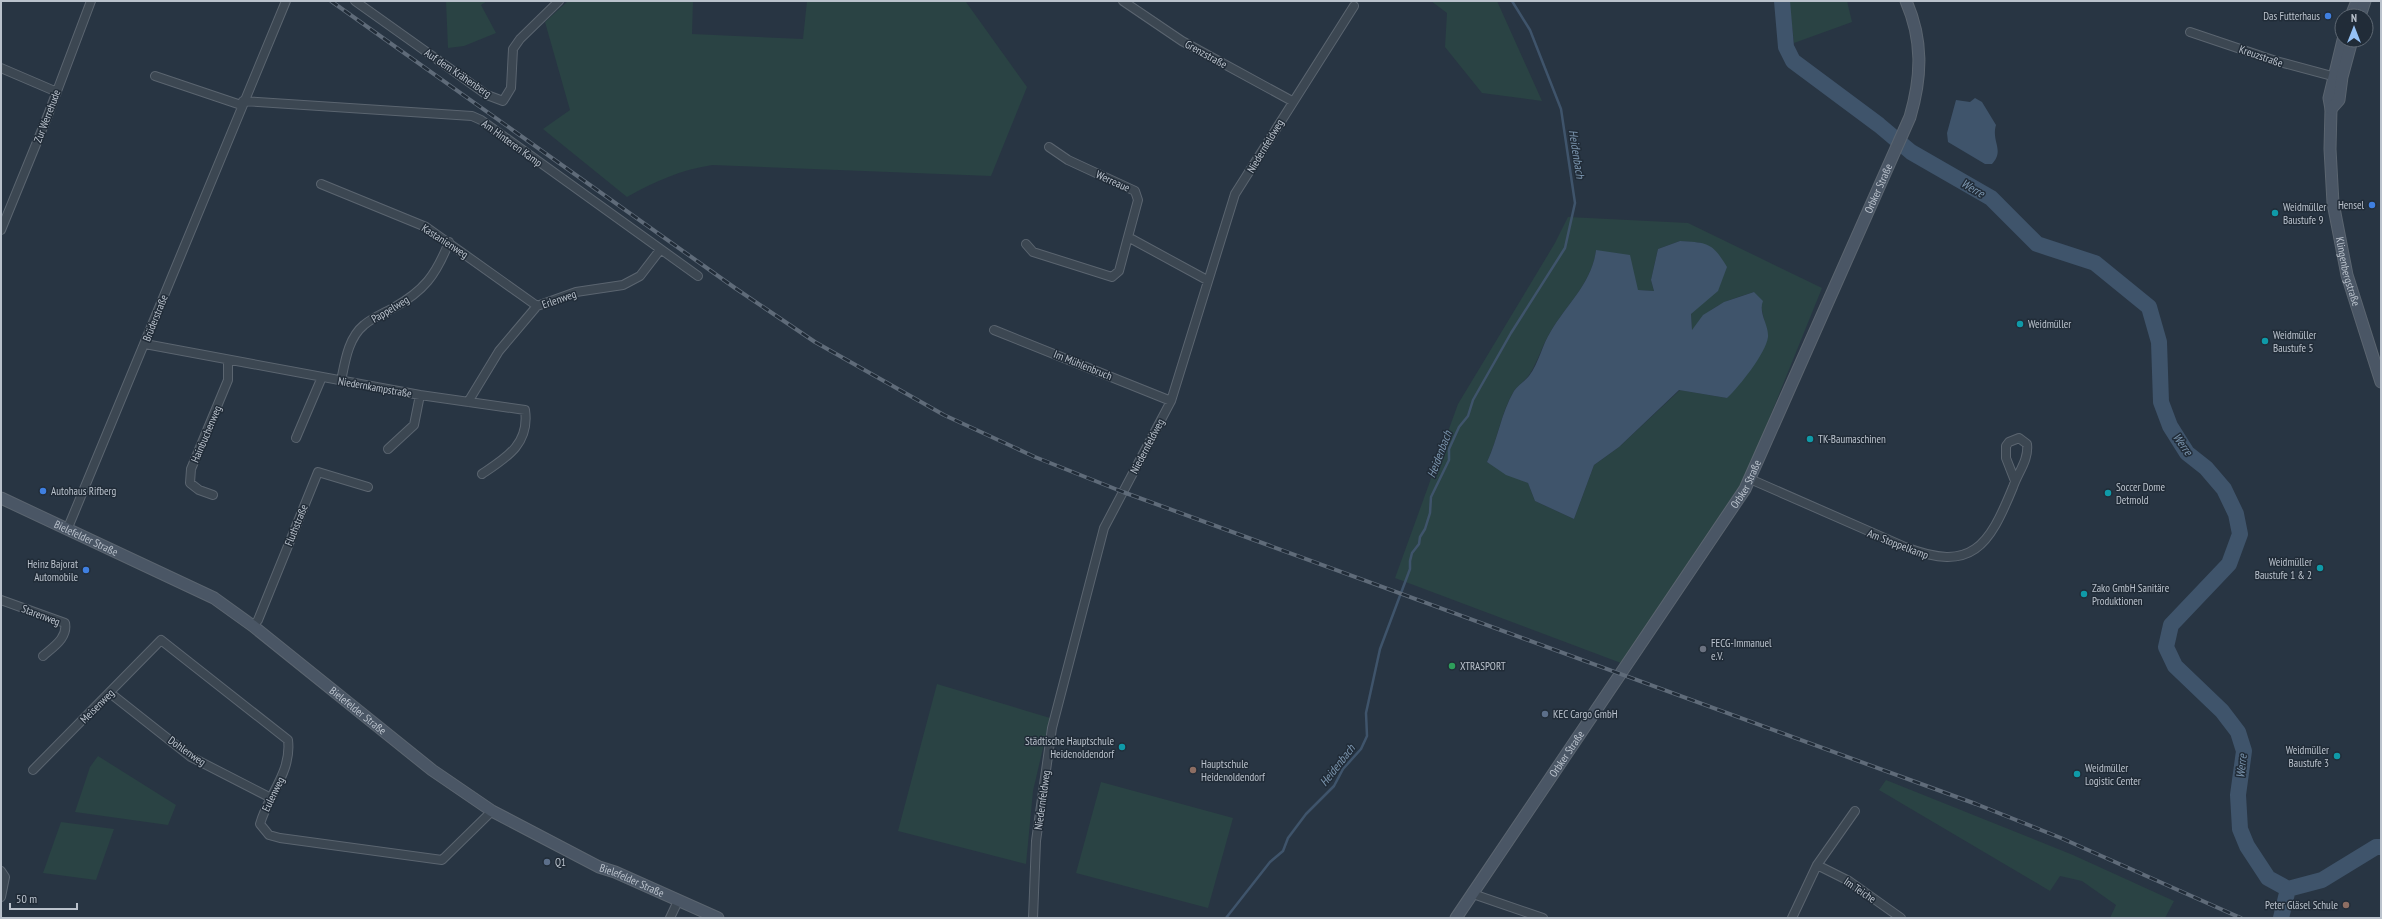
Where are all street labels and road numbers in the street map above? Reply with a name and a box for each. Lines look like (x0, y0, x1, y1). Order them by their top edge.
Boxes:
street label: Grenzstraße (1183, 37, 1230, 71)
street label: Kreuzstraße (2237, 42, 2285, 70)
street label: Auf dem Krähenberg (422, 45, 494, 101)
street label: Zur Werrehude (30, 87, 64, 144)
street label: Am Hinteren Kamp (479, 116, 545, 170)
street label: Niedernfeldweg (1243, 116, 1287, 175)
street label: Orbker Straße (1861, 161, 1896, 216)
street label: Werreaue (1094, 167, 1133, 195)
street label: Kastanienweg (419, 221, 471, 261)
street label: Klingenbergstraße (2333, 236, 2364, 308)
street label: Erlenweg (540, 287, 578, 311)
street label: Brüderstraße (139, 292, 171, 344)
street label: Pappelweg (369, 292, 412, 326)
street label: Im Mühlenbruch (1052, 347, 1114, 383)
street label: Niedernkampstraße (337, 374, 413, 400)
street label: Hainbuchenweg (188, 403, 224, 465)
street label: Niedernfeldweg (1127, 416, 1167, 476)
street label: Orbker Straße (1727, 457, 1764, 511)
street label: Fluthstraße (281, 502, 311, 548)
street label: Bielefelder Straße (52, 517, 121, 559)
street label: Am Stoppelkamp (1865, 526, 1931, 562)
street label: Starenweg (20, 601, 62, 629)
street label: Bielefelder Straße (327, 683, 390, 738)
street label: Meisenweg (77, 686, 117, 726)
street label: Orbker Straße (1546, 728, 1587, 780)
street label: Dohlenweg (165, 733, 209, 769)
street label: Niedernfeldweg (1031, 769, 1053, 831)
street label: Eulenweg (259, 774, 288, 814)
street label: Bielefelder Straße (598, 861, 667, 900)
street label: Im Teiche (1841, 874, 1879, 906)

